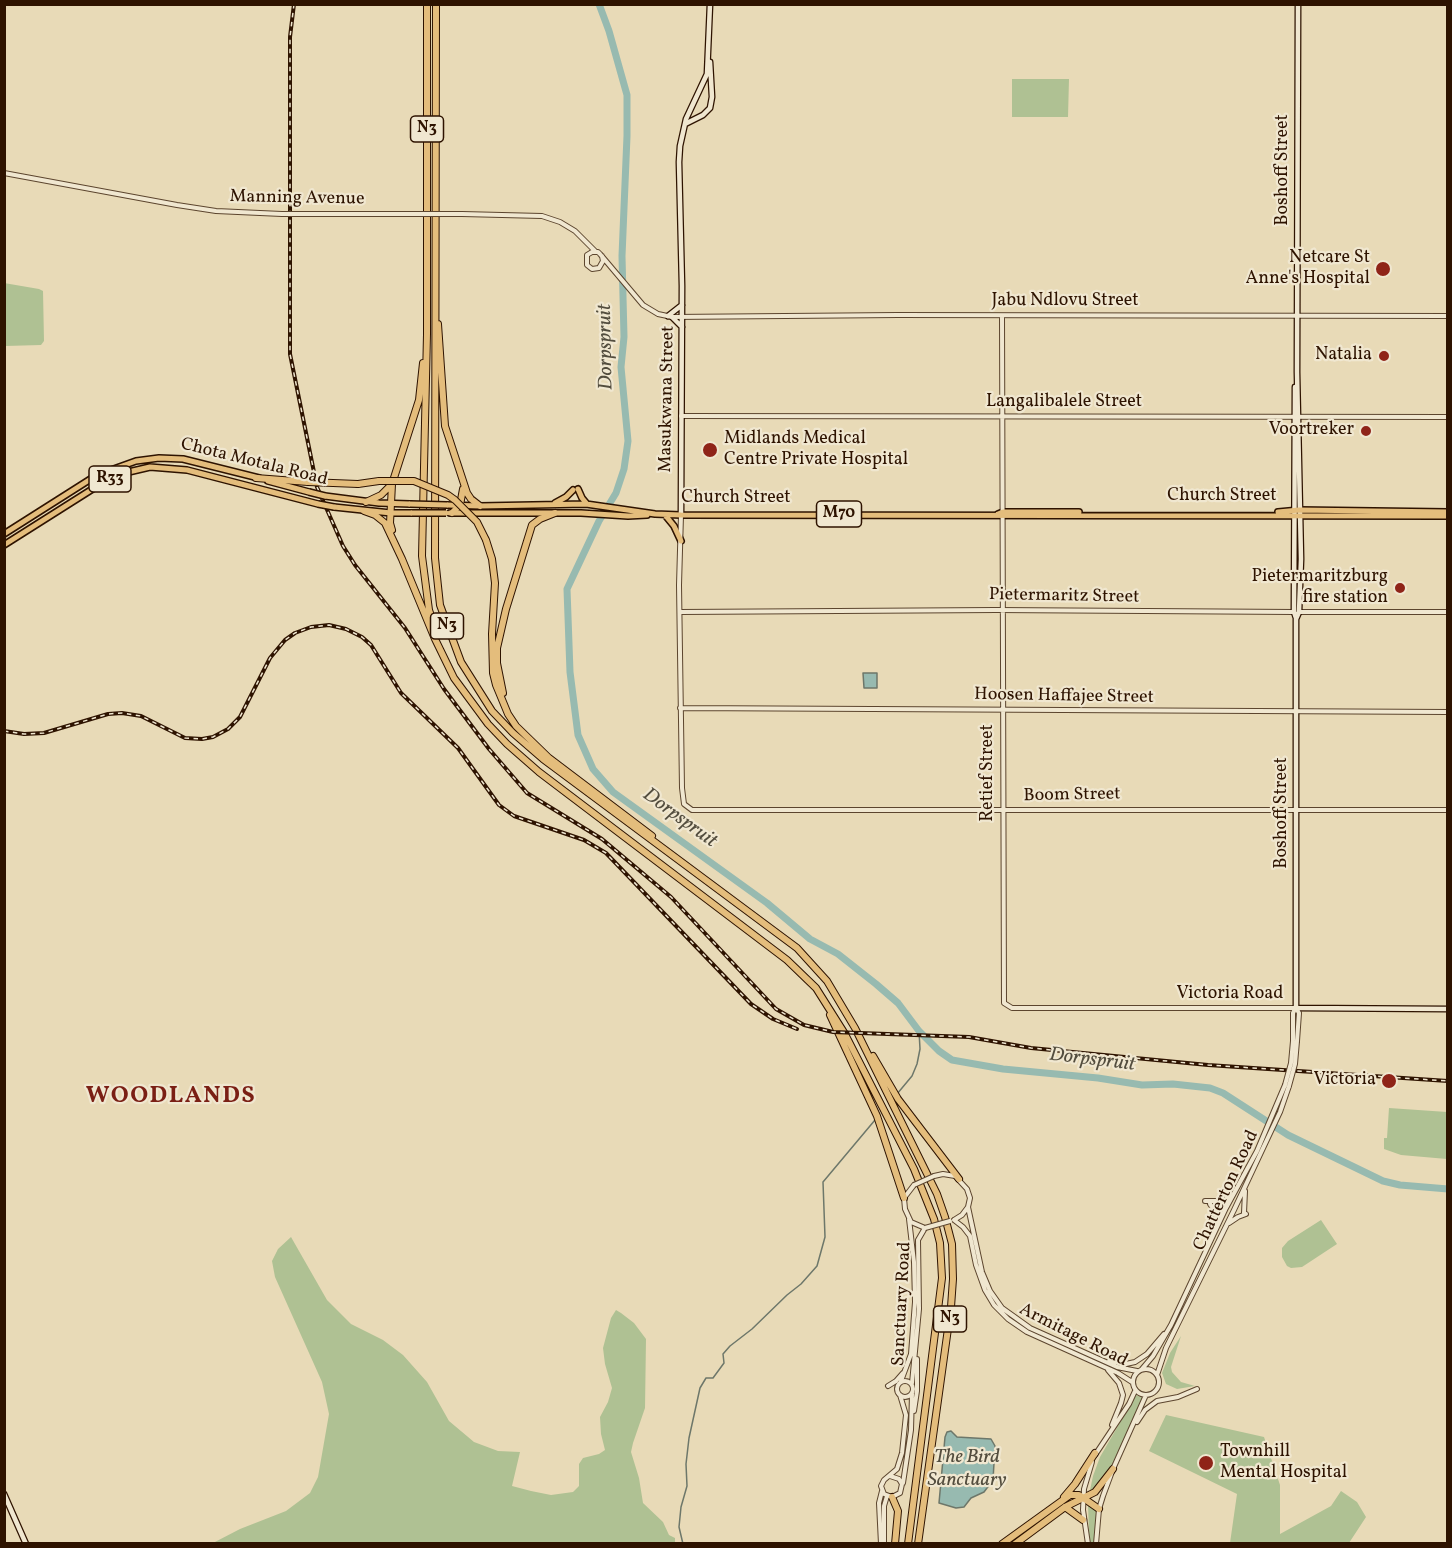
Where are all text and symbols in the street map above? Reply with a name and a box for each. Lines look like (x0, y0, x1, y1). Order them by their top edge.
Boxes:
street label: Boshoff Street (1273, 114, 1295, 226)
road number: N3 (410, 116, 444, 142)
street label: Manning Avenue (229, 187, 365, 211)
place label: Netcare St Anne's Hospital (1246, 248, 1370, 290)
marker: Netcare St Anne's Hospital (1374, 260, 1392, 278)
street label: Jabu Ndlovu Street (991, 291, 1139, 313)
water label: Dorpspruit (594, 304, 620, 390)
street label: Masukwana Street (656, 325, 680, 473)
place label: Natalia (1315, 345, 1372, 367)
marker: Natalia (1377, 349, 1391, 363)
street label: Langalibalele Street (986, 392, 1142, 414)
place label: Voortreker (1269, 420, 1354, 442)
marker: Voortreker (1359, 424, 1373, 438)
place label: Midlands Medical Centre Private Hospital (724, 429, 908, 472)
street label: Chota Motala Road (178, 434, 330, 492)
marker: Midlands Medical Centre Private Hospital (701, 441, 719, 459)
road number: R33 (89, 466, 131, 492)
street label: Church Street (1167, 486, 1277, 508)
street label: Church Street (681, 488, 791, 510)
road number: M70 (816, 501, 862, 527)
place label: Pietermaritzburg fire station (1251, 567, 1388, 610)
marker: Pietermaritzburg fire station (1393, 581, 1407, 595)
street label: Pietermaritz Street (989, 585, 1139, 609)
road number: N3 (430, 613, 464, 639)
street label: Hoosen Haffajee Street (974, 685, 1154, 709)
street label: Retief Street (978, 724, 1000, 822)
street label: Boshoff Street (1272, 757, 1294, 869)
water label: Dorpspruit (637, 784, 721, 854)
street label: Boom Street (1023, 784, 1121, 808)
street label: Victoria Road (1177, 984, 1283, 1006)
water label: Dorpspruit (1048, 1044, 1136, 1078)
place label: Victoria (1313, 1070, 1376, 1092)
marker: Victoria (1380, 1072, 1398, 1090)
district label: WOODLANDS (86, 1084, 256, 1112)
street label: Chatterton Road (1190, 1127, 1264, 1255)
street label: Sanctuary Road (889, 1241, 917, 1367)
street label: Armitage Road (1015, 1299, 1131, 1373)
road number: N3 (934, 1306, 966, 1332)
place label: Townhill Mental Hospital (1220, 1442, 1347, 1484)
water label: The Bird Sanctuary (928, 1446, 1006, 1493)
marker: Townhill Mental Hospital (1197, 1454, 1215, 1472)

